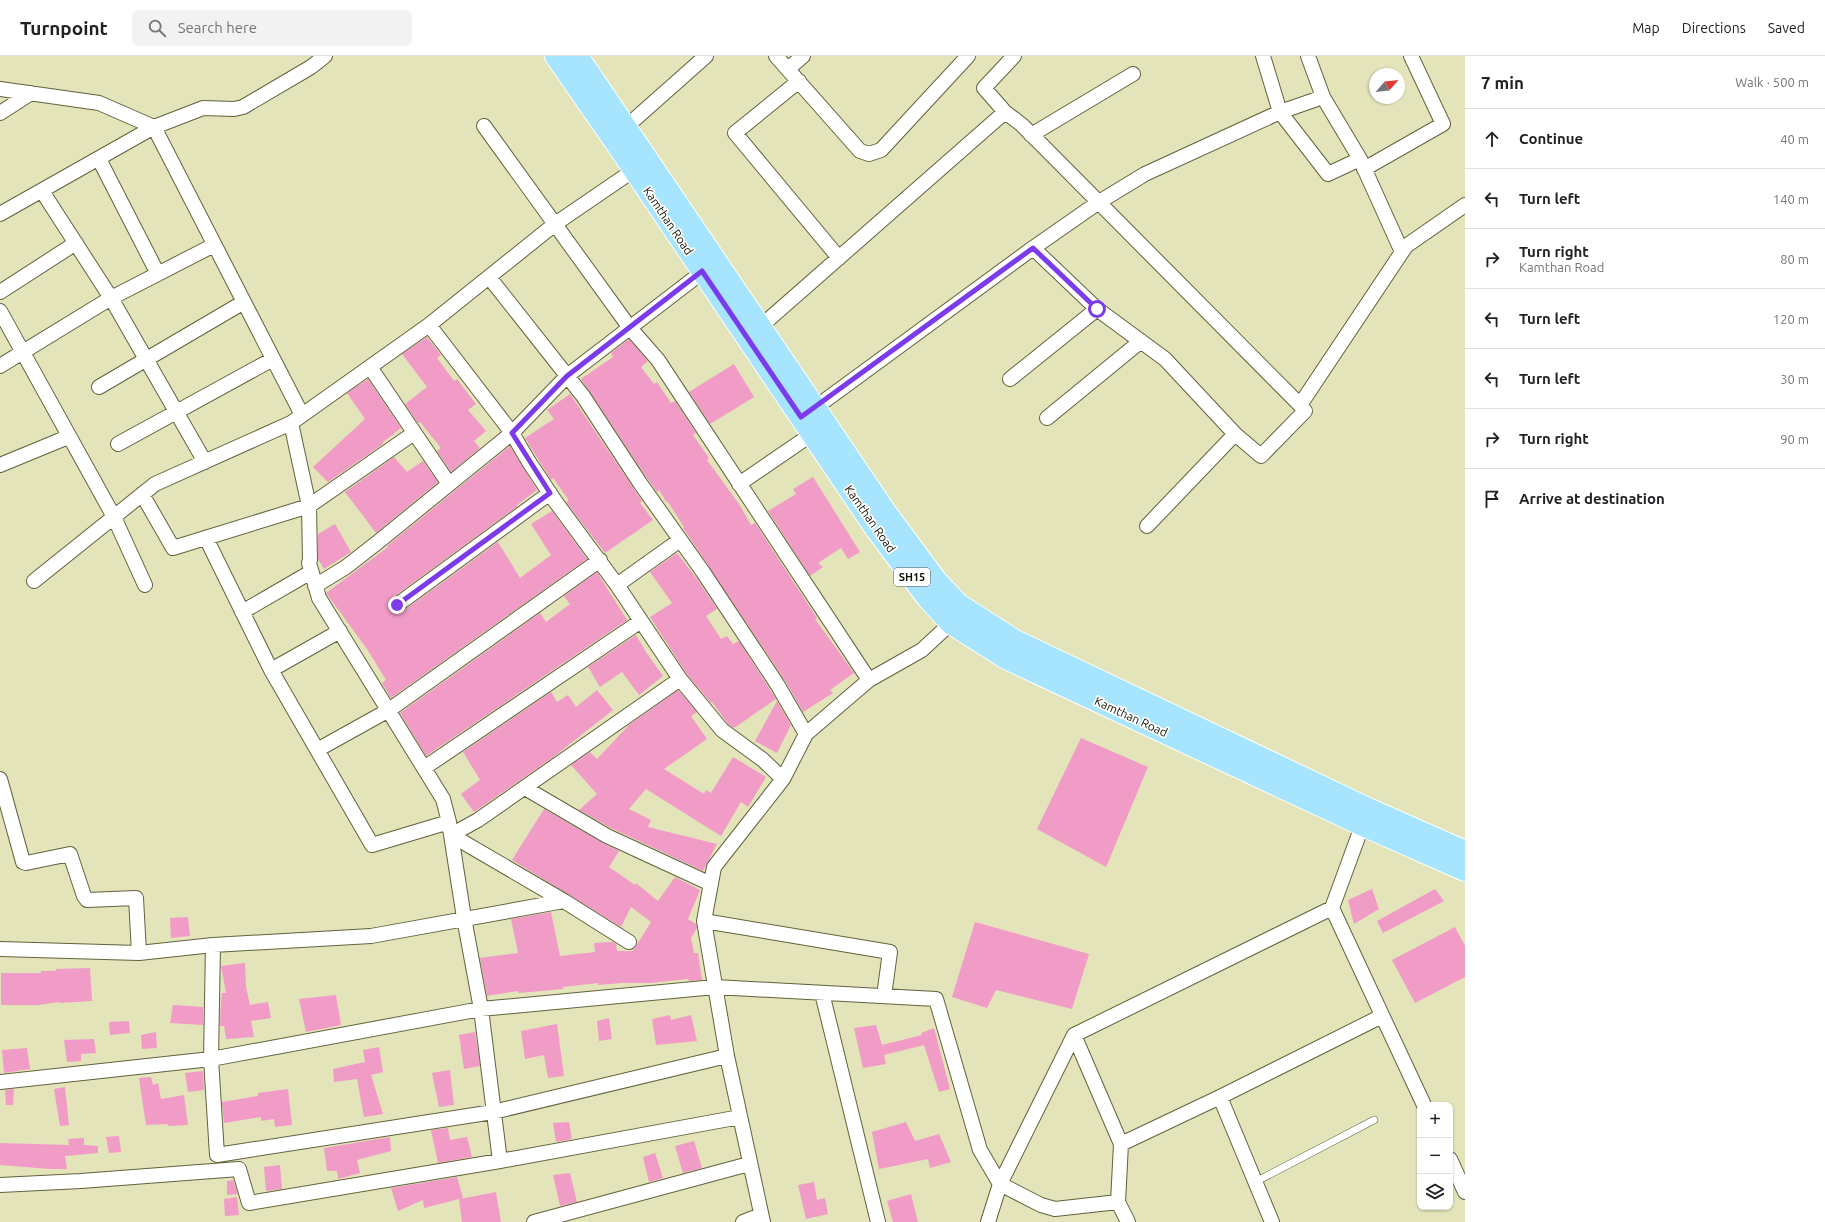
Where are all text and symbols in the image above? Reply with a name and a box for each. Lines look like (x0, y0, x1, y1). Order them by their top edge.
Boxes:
search box (132, 10, 412, 46)
text: Turnpoint (20, 17, 108, 39)
icon: search (146, 17, 168, 39)
text: Search here (178, 19, 257, 36)
text: Map (1632, 20, 1660, 36)
text: Directions (1682, 20, 1746, 36)
text: Saved (1768, 20, 1805, 36)
north arrow (1369, 68, 1405, 104)
text: 7 min (1481, 73, 1524, 92)
text: Walk · 500 m (1735, 75, 1809, 89)
icon: ahead (1481, 128, 1503, 150)
text: Continue (1519, 130, 1583, 147)
text: 40 m (1780, 132, 1809, 146)
street label: Kamthan Road (641, 184, 696, 257)
icon: left (1481, 188, 1503, 210)
text: Turn left (1519, 190, 1580, 207)
text: 140 m (1773, 192, 1809, 206)
text: Turn right (1519, 243, 1589, 260)
icon: right (1481, 248, 1503, 270)
text: 80 m (1780, 252, 1809, 266)
text: Kamthan Road (1519, 260, 1604, 274)
route start (1088, 300, 1106, 318)
icon: left (1481, 308, 1503, 330)
text: Turn left (1519, 310, 1580, 327)
text: 120 m (1773, 312, 1809, 326)
icon: left (1481, 368, 1503, 390)
text: Turn left (1519, 370, 1580, 387)
text: 30 m (1780, 372, 1809, 386)
icon: right (1481, 428, 1503, 450)
text: Turn right (1519, 430, 1589, 447)
text: 90 m (1780, 432, 1809, 446)
street label: Kamthan Road (842, 483, 898, 555)
icon: arrive (1481, 488, 1503, 510)
text: Arrive at destination (1519, 490, 1665, 507)
road number: SH15 (894, 568, 930, 586)
route end (388, 596, 406, 614)
street label: Kamthan Road (1093, 694, 1170, 739)
map controls (1417, 1102, 1453, 1210)
button: + (1417, 1102, 1453, 1138)
button: − (1417, 1138, 1453, 1174)
button: layers (1417, 1174, 1453, 1210)

